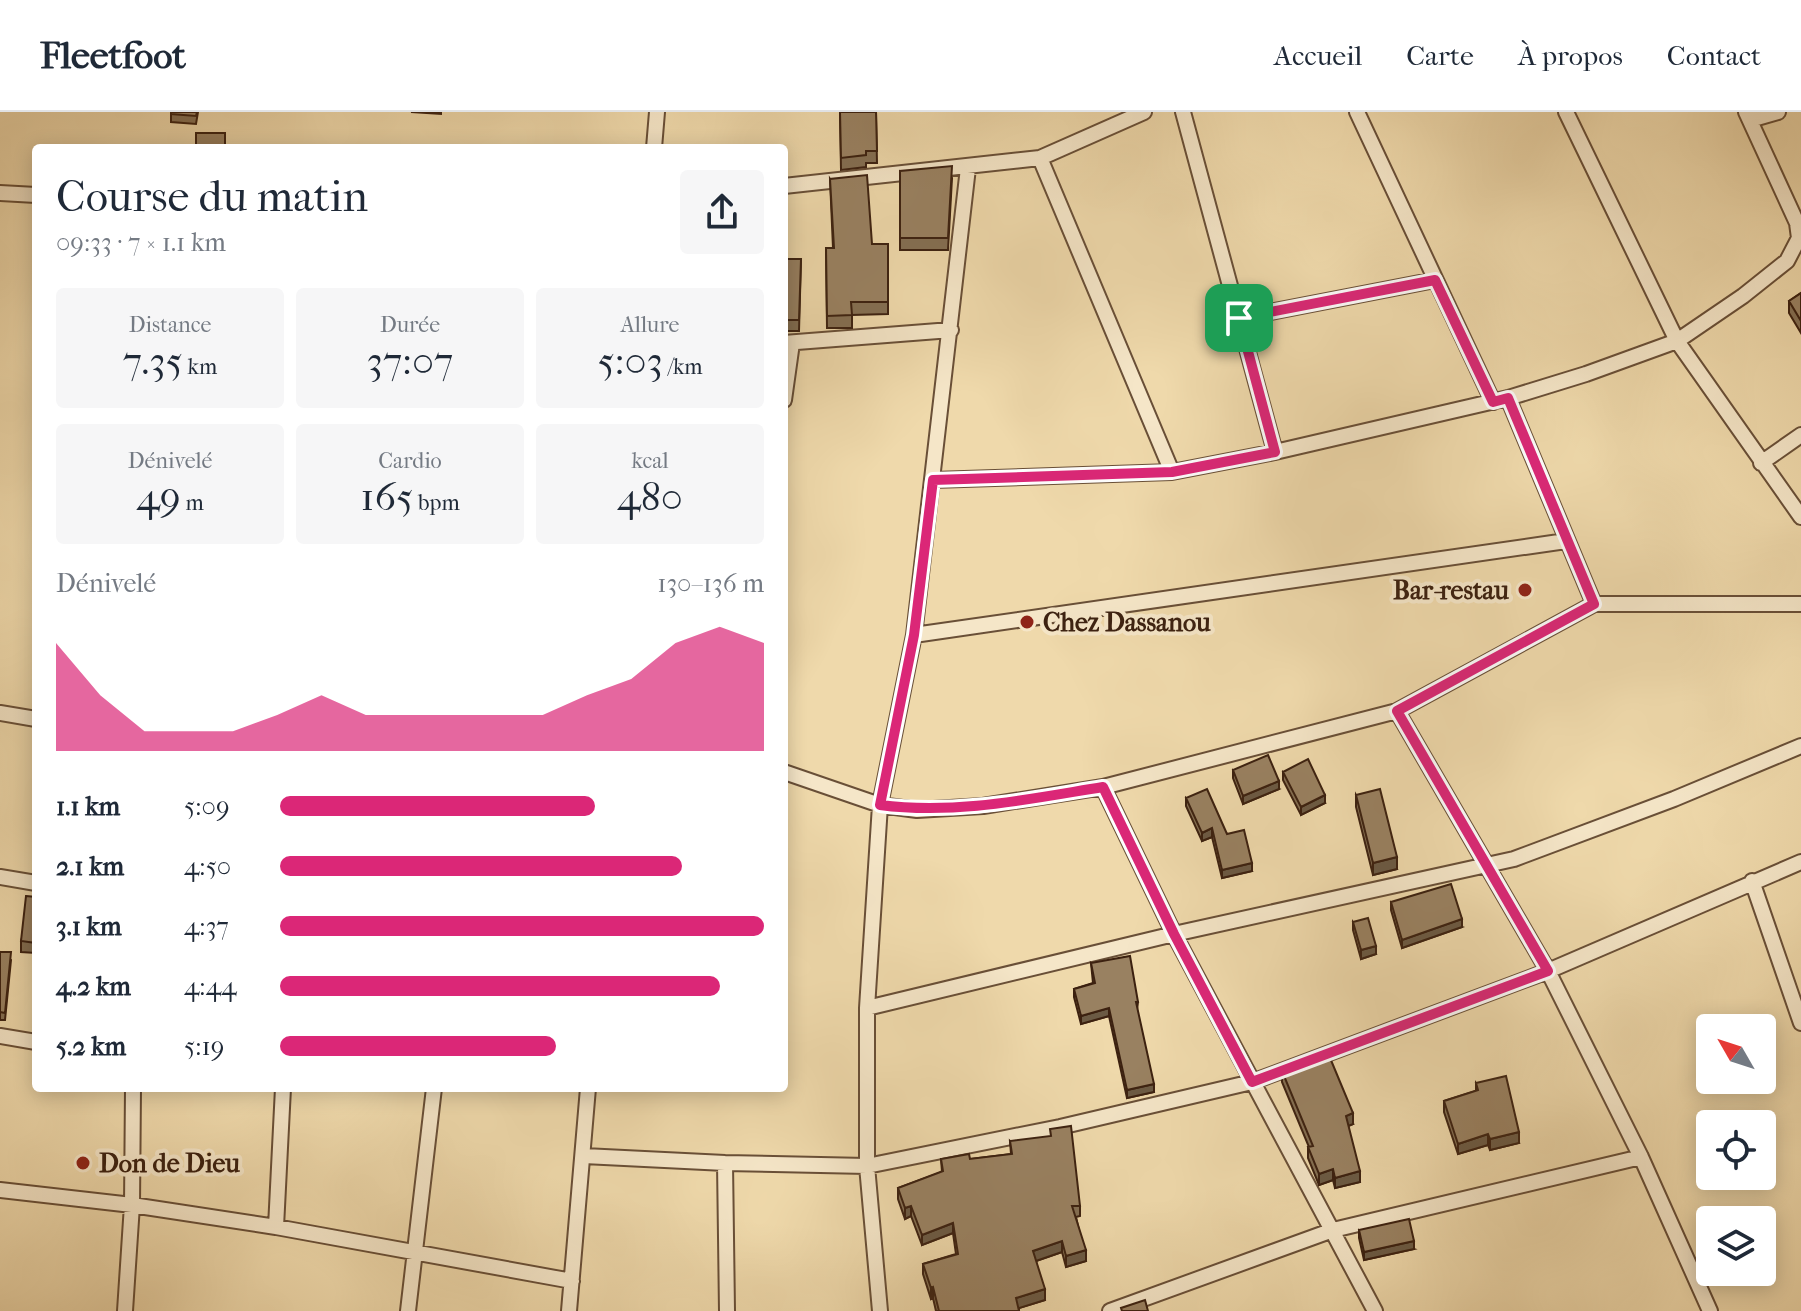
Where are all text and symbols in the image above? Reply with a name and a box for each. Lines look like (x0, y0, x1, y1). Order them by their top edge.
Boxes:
text: Fleetfoot (40, 33, 186, 78)
text: Accueil (1274, 39, 1362, 72)
text: Carte (1406, 39, 1474, 72)
text: À propos (1518, 39, 1623, 72)
text: Contact (1667, 39, 1761, 72)
button: share (680, 170, 764, 254)
text: Course du matin (56, 171, 368, 222)
text: 09:33 · 7 × 1.1 km (56, 227, 226, 258)
pin (1205, 284, 1273, 352)
icon: arrive (1217, 296, 1261, 340)
text: Distance (129, 312, 211, 338)
text: Durée (380, 312, 440, 338)
text: Allure (621, 312, 679, 338)
text: 7.35 (123, 338, 183, 384)
text: 37:07 (367, 338, 453, 384)
text: 5:03 (597, 338, 663, 384)
text: km (183, 354, 217, 380)
text: /km (663, 354, 703, 380)
text: Dénivelé (128, 448, 212, 474)
text: Cardio (378, 448, 442, 474)
text: kcal (631, 448, 669, 474)
text: 49 (136, 474, 181, 520)
text: 165 (360, 474, 413, 520)
text: 480 (617, 474, 683, 520)
text: m (181, 490, 204, 516)
text: bpm (413, 490, 460, 516)
text: Dénivelé (56, 568, 156, 599)
text: 130–136 m (657, 568, 764, 599)
place label: Bar-restau (1393, 575, 1509, 606)
marker: Bar-restau (1516, 581, 1534, 599)
place label: Chez Dassanou (1043, 607, 1211, 638)
marker: Chez Dassanou (1018, 613, 1036, 631)
text: 1.1 km (56, 791, 120, 822)
text: 5:09 (184, 791, 230, 822)
text: 2.1 km (56, 851, 124, 882)
text: 4:50 (184, 851, 231, 882)
text: 3.1 km (56, 911, 122, 942)
text: 4:37 (184, 911, 229, 942)
text: 4.2 km (56, 971, 131, 1002)
text: 4:44 (184, 971, 236, 1002)
north arrow (1696, 1014, 1776, 1094)
map controls (1696, 1014, 1776, 1286)
text: 5.2 km (56, 1031, 126, 1062)
text: 5:19 (184, 1031, 224, 1062)
button: locate (1696, 1110, 1776, 1190)
place label: Don de Dieu (99, 1148, 240, 1179)
marker: Don de Dieu (74, 1154, 92, 1172)
button: layers (1696, 1206, 1776, 1286)

